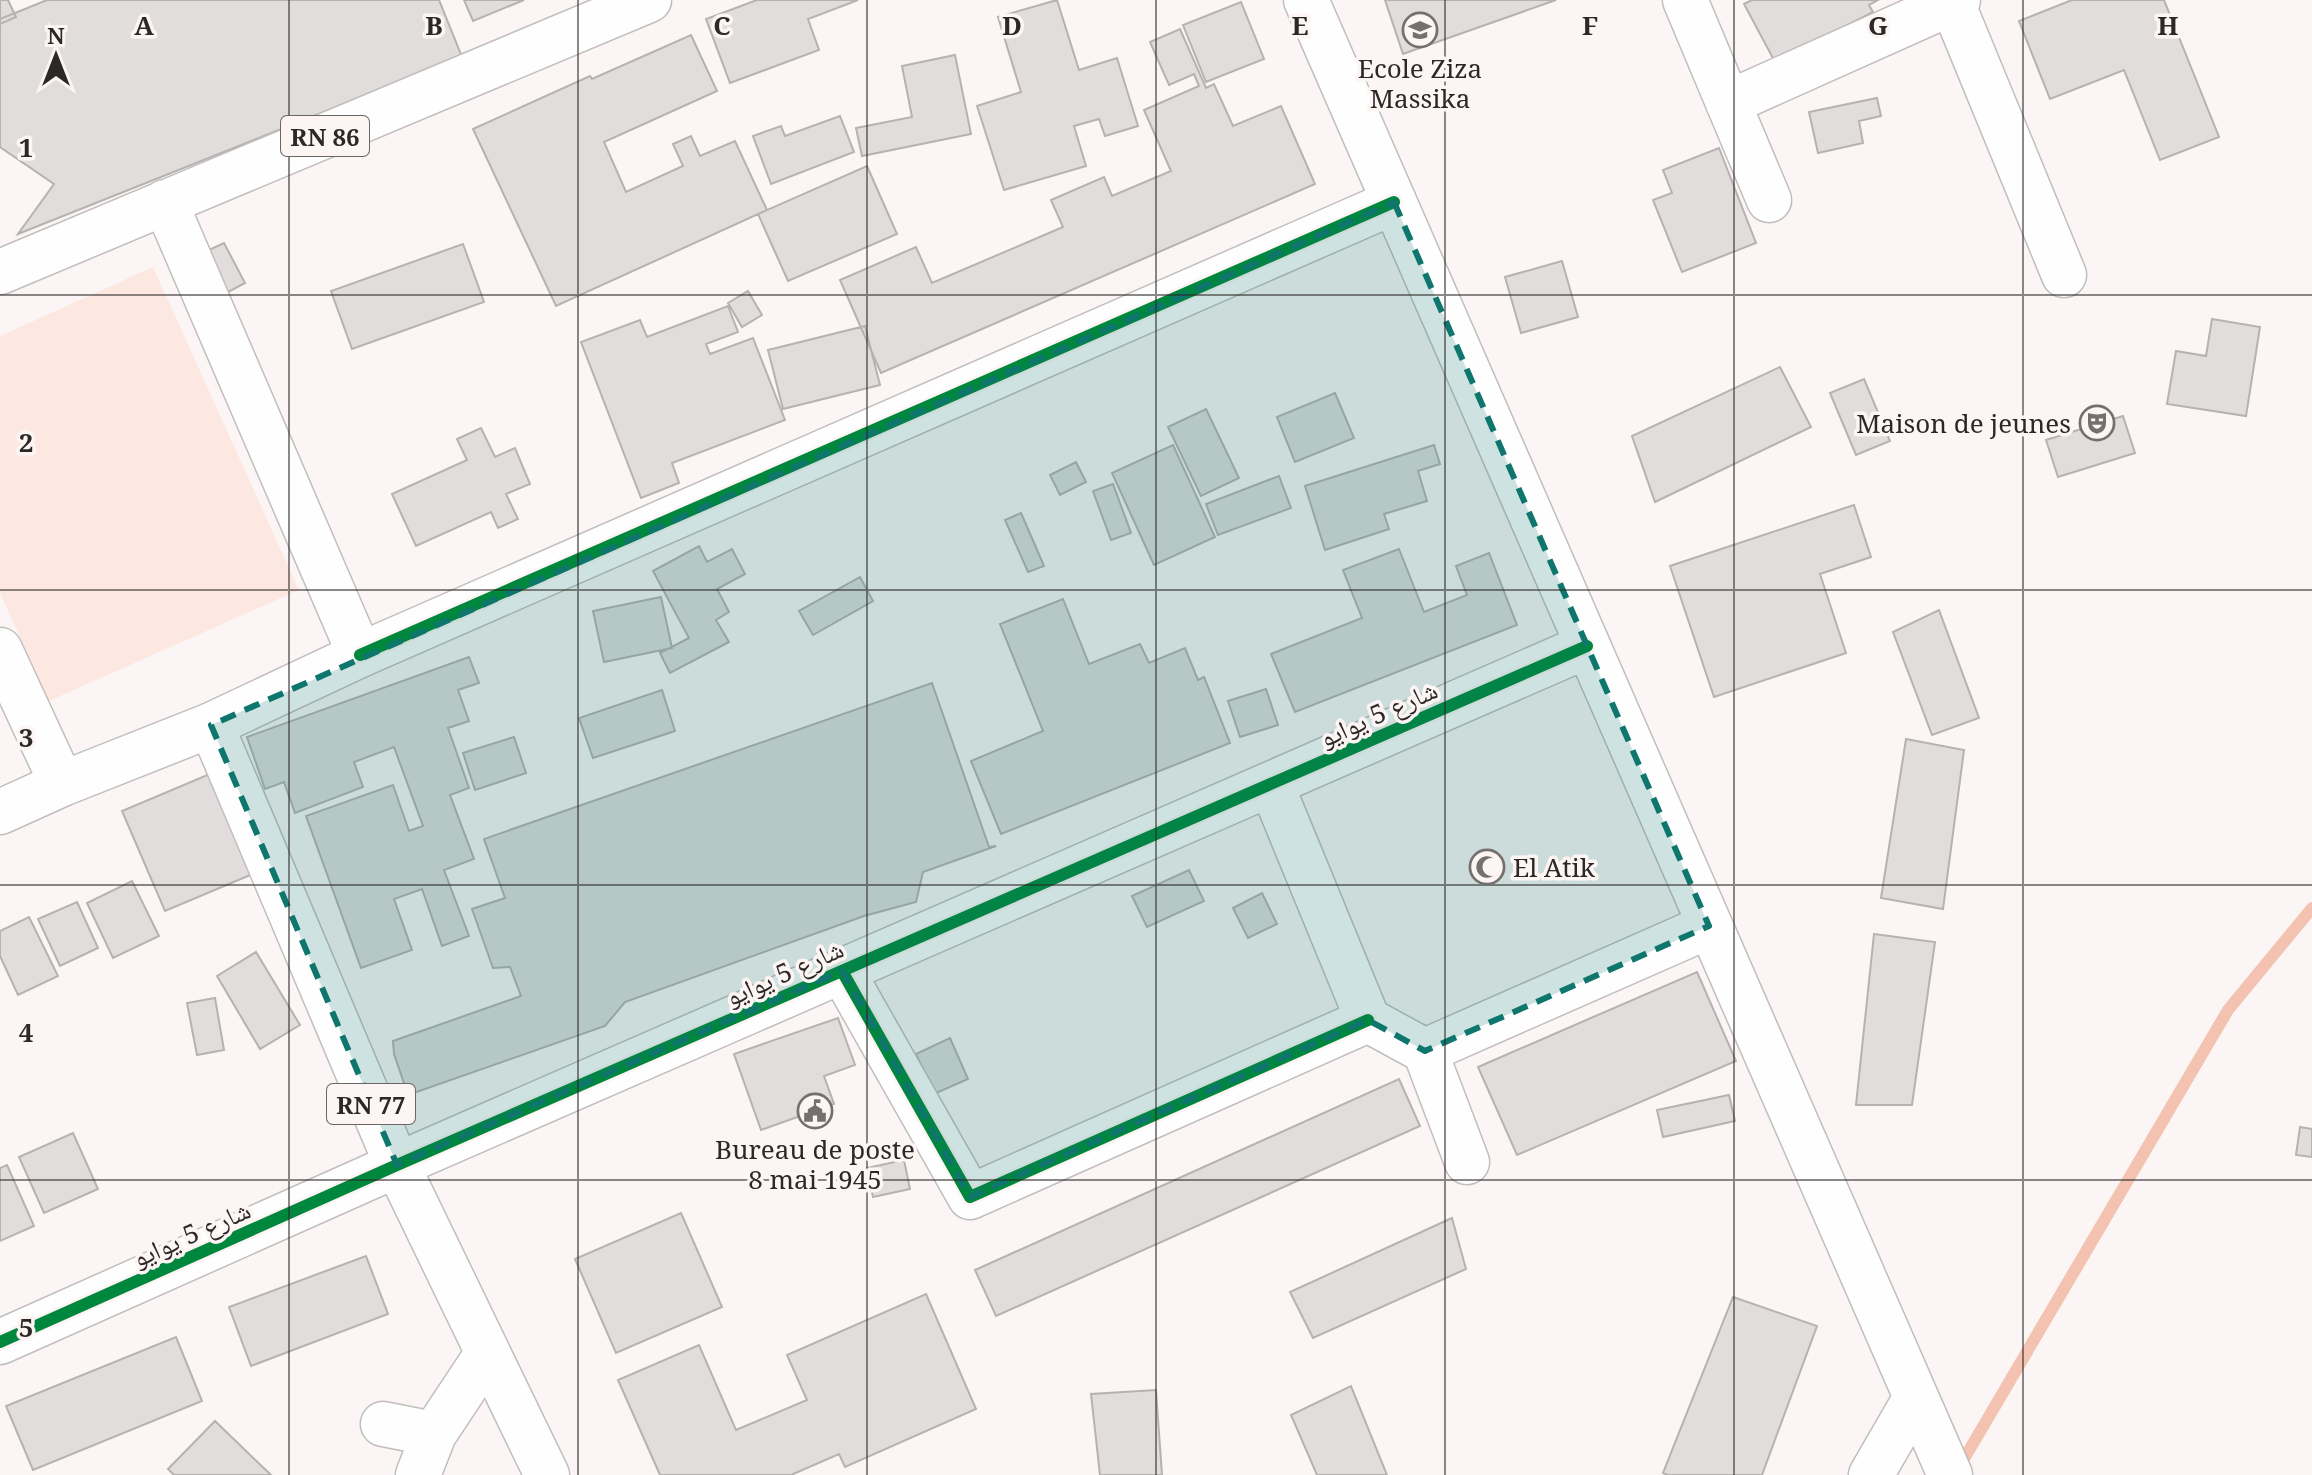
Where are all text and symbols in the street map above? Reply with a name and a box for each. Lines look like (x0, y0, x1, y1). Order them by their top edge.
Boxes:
text: A (134, 7, 154, 43)
text: B (425, 7, 443, 43)
text: C (713, 7, 731, 43)
text: D (1002, 7, 1022, 43)
text: E (1292, 7, 1309, 43)
text: F (1582, 7, 1598, 43)
text: G (1868, 7, 1888, 43)
text: H (2157, 7, 2179, 43)
school or university icon: Ecole Ziza Massika (1401, 11, 1439, 49)
north arrow (16, 16, 96, 96)
text: N (47, 20, 65, 50)
place label: Ecole Ziza Massika (1358, 50, 1482, 116)
road number: RN 86 (281, 116, 369, 156)
text: 1 (19, 129, 33, 165)
theatre icon: Maison de jeunes (2078, 404, 2116, 442)
place label: Maison de jeunes (1856, 405, 2071, 441)
text: 2 (19, 424, 33, 460)
street label: شارع 5 يوايو (1313, 671, 1443, 755)
text: 3 (19, 719, 33, 755)
mosque icon: El Atik (1468, 848, 1506, 886)
place label: El Atik (1513, 849, 1596, 885)
street label: شارع 5 يوايو (719, 930, 849, 1014)
text: 4 (19, 1014, 34, 1050)
road number: RN 77 (327, 1084, 415, 1124)
public building icon: Bureau de poste 8 mai 1945 (796, 1092, 834, 1130)
place label: Bureau de poste 8 mai 1945 (715, 1131, 915, 1197)
street label: شارع 5 يوايو (126, 1191, 256, 1275)
text: 5 (19, 1309, 33, 1345)

